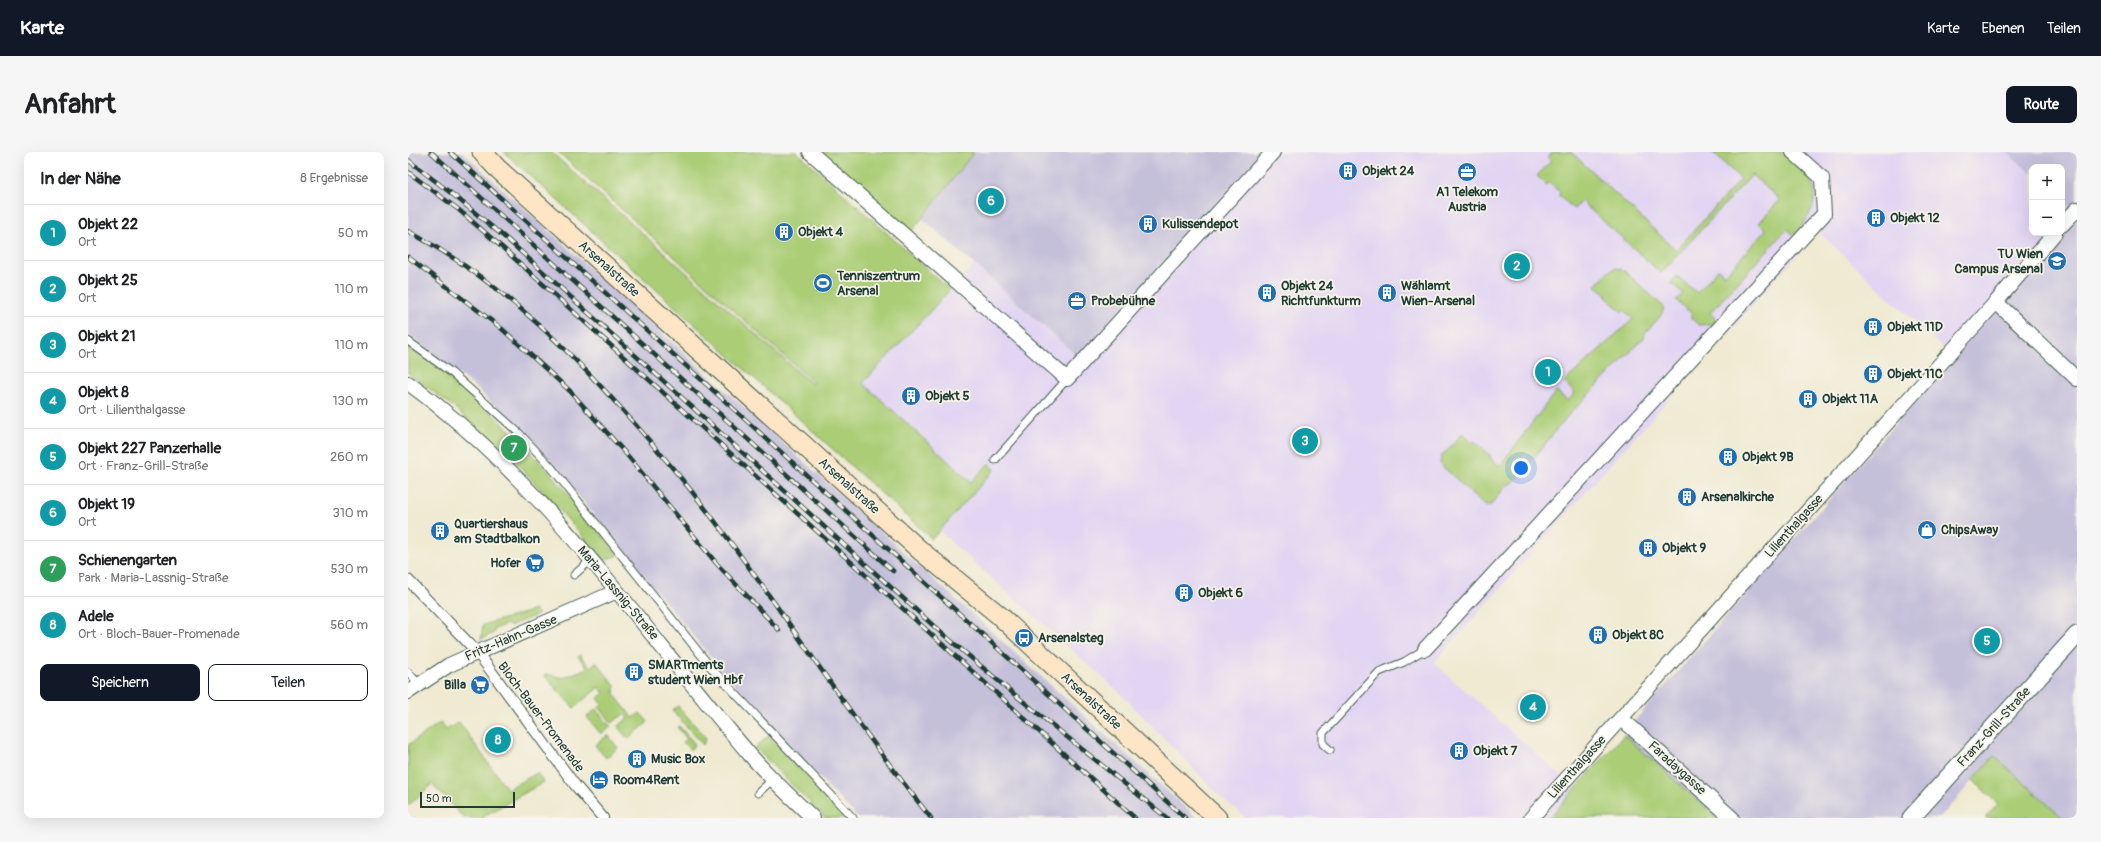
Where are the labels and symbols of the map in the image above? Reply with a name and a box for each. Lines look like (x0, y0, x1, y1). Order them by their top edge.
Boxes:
building icon: Objekt 24 (1337, 160, 1359, 182)
office icon: A1 Telekom Austria (1456, 161, 1478, 183)
place label: Objekt 24 (1362, 163, 1415, 179)
place label: A1 Telekom Austria (1436, 184, 1499, 215)
pin: 6 (978, 186, 1004, 216)
building icon: Objekt 12 (1865, 207, 1887, 229)
place label: Objekt 12 (1890, 210, 1940, 226)
building icon: Kulissendepot (1137, 213, 1159, 235)
place label: Kulissendepot (1162, 216, 1239, 232)
building icon: Objekt 4 (773, 221, 795, 243)
place label: Objekt 4 (798, 224, 844, 240)
street label: Arsenalstraße (575, 237, 643, 301)
place label: TU Wien Campus Arsenal (1955, 246, 2044, 277)
school or university icon: TU Wien Campus Arsenal (2046, 250, 2068, 272)
pin: 2 (1504, 251, 1530, 281)
place label: Tenniszentrum Arsenal (836, 268, 921, 299)
sports icon: Tenniszentrum Arsenal (812, 272, 834, 294)
place label: Objekt 24 Richtfunkturm (1281, 278, 1361, 309)
place label: Wählamt Wien-Arsenal (1401, 278, 1475, 309)
building icon: Objekt 24 Richtfunkturm (1256, 282, 1278, 304)
building icon: Wählamt Wien-Arsenal (1376, 282, 1398, 304)
office icon: Probebühne (1066, 290, 1088, 312)
place label: Probebühne (1091, 293, 1156, 309)
building icon: Objekt 11D (1862, 316, 1884, 338)
place label: Objekt 11D (1887, 319, 1943, 335)
pin: 1 (1535, 357, 1561, 387)
building icon: Objekt 11C (1862, 363, 1884, 385)
place label: Objekt 11C (1887, 366, 1943, 382)
building icon: Objekt 5 (900, 385, 922, 407)
place label: Objekt 5 (925, 388, 970, 404)
building icon: Objekt 11A (1797, 388, 1819, 410)
place label: Objekt 11A (1822, 391, 1879, 407)
pin: 3 (1292, 426, 1318, 456)
pin: 7 (501, 433, 527, 463)
building icon: Objekt 9B (1717, 446, 1739, 468)
place label: Objekt 9B (1742, 449, 1794, 465)
street label: Arsenalstraße (815, 454, 883, 518)
your location (1511, 458, 1531, 478)
building icon: Arsenalkirche (1676, 486, 1698, 508)
place label: Arsenalkirche (1701, 489, 1775, 505)
street label: Lilienthalgasse (1761, 491, 1827, 561)
place label: Quartiershaus am Stadtbalkon (454, 516, 541, 547)
shop icon: ChipsAway (1916, 519, 1938, 541)
building icon: Quartiershaus am Stadtbalkon (429, 520, 451, 542)
place label: ChipsAway (1941, 522, 1998, 538)
building icon: Objekt 9 (1637, 537, 1659, 559)
place label: Objekt 9 (1662, 540, 1707, 556)
street label: Maria-Lassnig-Straße (574, 543, 662, 644)
supermarket icon: Hofer (524, 552, 546, 574)
place label: Hofer (490, 555, 521, 571)
building icon: Objekt 6 (1173, 582, 1195, 604)
place label: Objekt 6 (1198, 585, 1244, 601)
street label: Fritz-Hahn-Gasse (463, 611, 560, 665)
building icon: Objekt 8C (1587, 624, 1609, 646)
pin: 5 (1974, 626, 2000, 656)
bus stop icon: Arsenalsteg (1013, 627, 1035, 649)
place label: Objekt 8C (1612, 627, 1664, 643)
place label: Arsenalsteg (1038, 630, 1104, 646)
place label: SMARTments student Wien Hbf (648, 657, 744, 688)
street label: Bloch-Bauer-Promenade (494, 659, 588, 776)
building icon: SMARTments student Wien Hbf (623, 661, 645, 683)
street label: Arsenalstraße (1057, 669, 1125, 733)
supermarket icon: Billa (469, 674, 491, 696)
place label: Billa (444, 677, 466, 693)
street label: Franz-Grill-Straße (1954, 683, 2034, 770)
pin: 4 (1520, 692, 1546, 722)
pin: 8 (485, 725, 511, 755)
street label: Lilienthalgasse (1544, 732, 1610, 802)
street label: Faradaygasse (1645, 738, 1710, 799)
building icon: Objekt 7 (1448, 740, 1470, 762)
place label: Objekt 7 (1473, 743, 1518, 759)
building icon: Music Box (626, 748, 648, 770)
place label: Music Box (651, 751, 706, 767)
hotel icon: Room4Rent (588, 769, 610, 791)
place label: Room4Rent (613, 772, 680, 788)
scale bar (420, 790, 515, 809)

